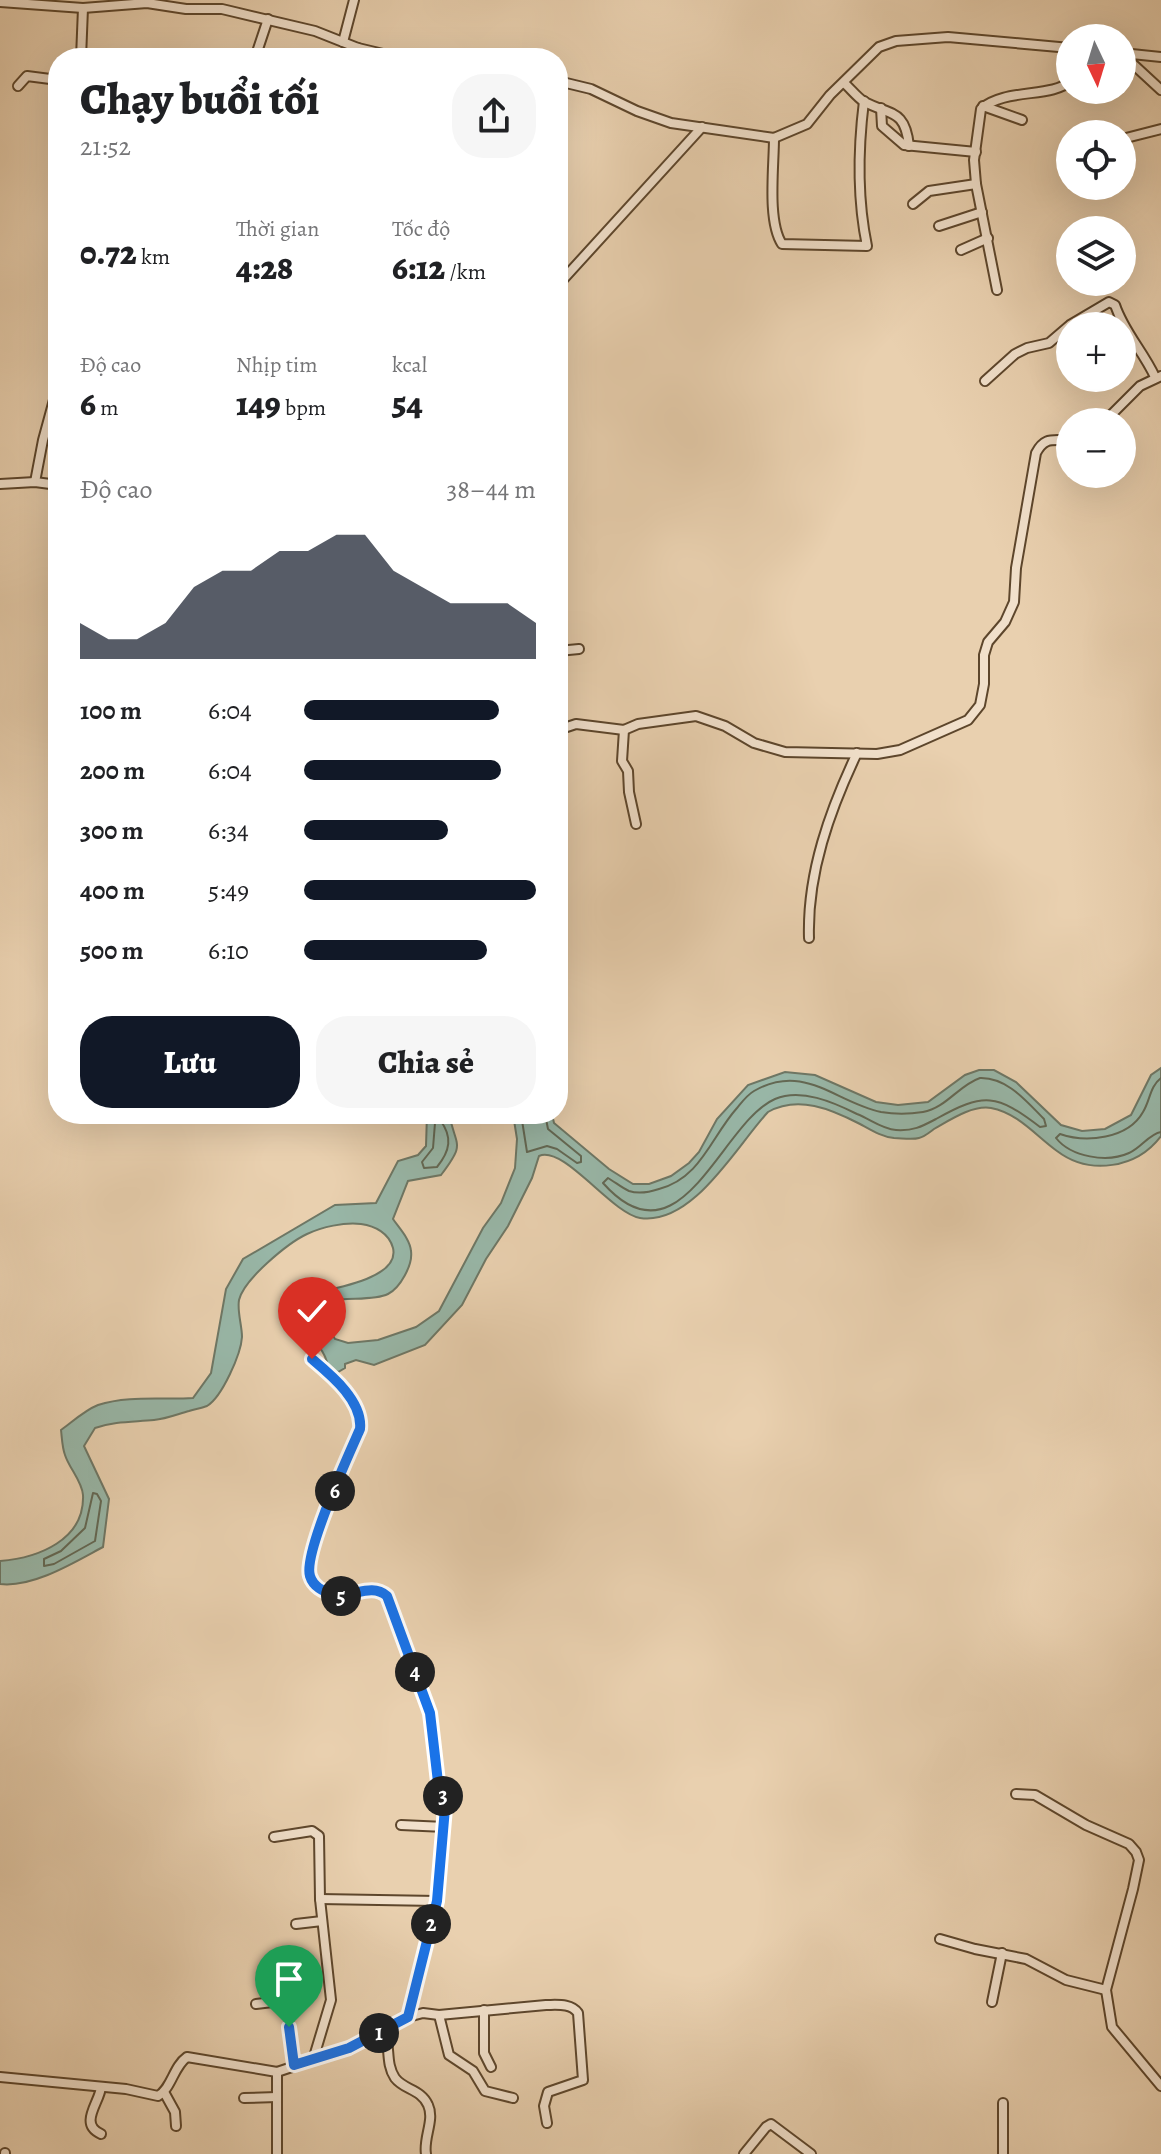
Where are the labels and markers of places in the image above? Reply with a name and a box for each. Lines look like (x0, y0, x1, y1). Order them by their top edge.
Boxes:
pin (278, 1277, 346, 1359)
pin: 6 (315, 1471, 355, 1511)
pin: 5 (321, 1576, 361, 1616)
pin: 4 (395, 1652, 435, 1692)
pin: 3 (423, 1776, 463, 1816)
pin: 2 (411, 1904, 451, 1944)
pin (255, 1945, 323, 2027)
pin: 1 (359, 2013, 399, 2053)

